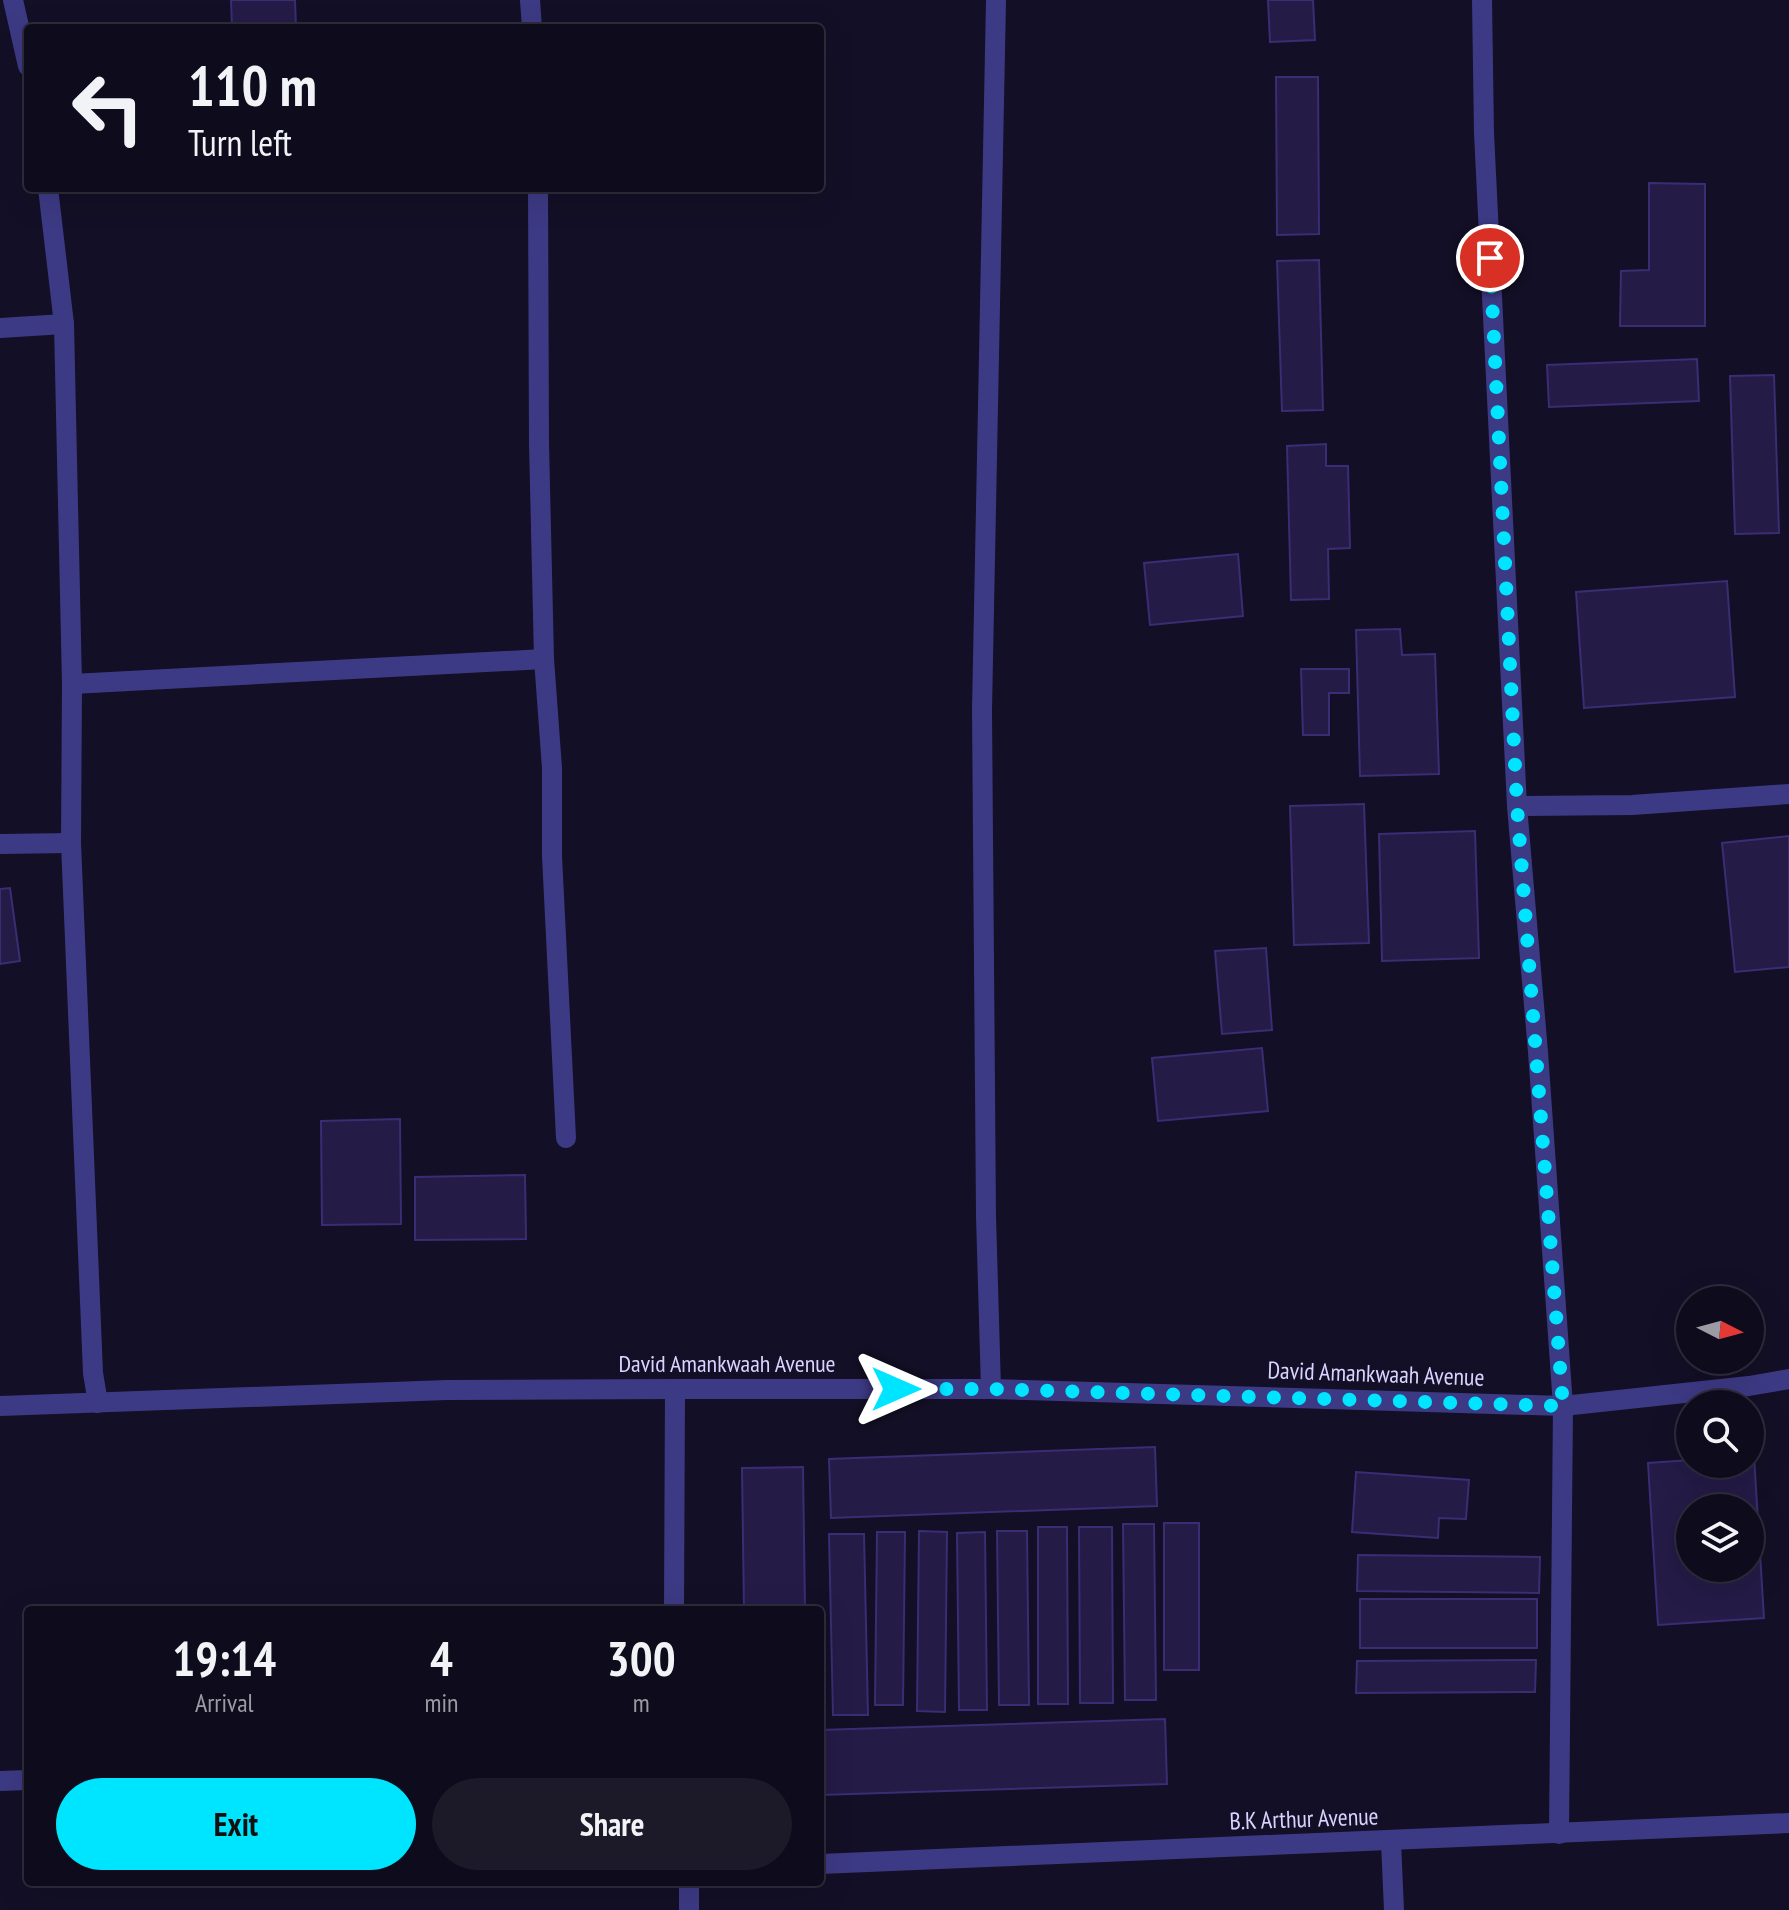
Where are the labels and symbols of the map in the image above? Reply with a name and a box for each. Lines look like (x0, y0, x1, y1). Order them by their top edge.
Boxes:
pin (1456, 224, 1524, 292)
north arrow (1676, 1286, 1764, 1374)
position arrow (854, 1347, 938, 1431)
street label: David Amankwaah Avenue (618, 1348, 836, 1379)
street label: David Amankwaah Avenue (1267, 1354, 1485, 1393)
street label: B.K Arthur Avenue (1229, 1800, 1379, 1837)

